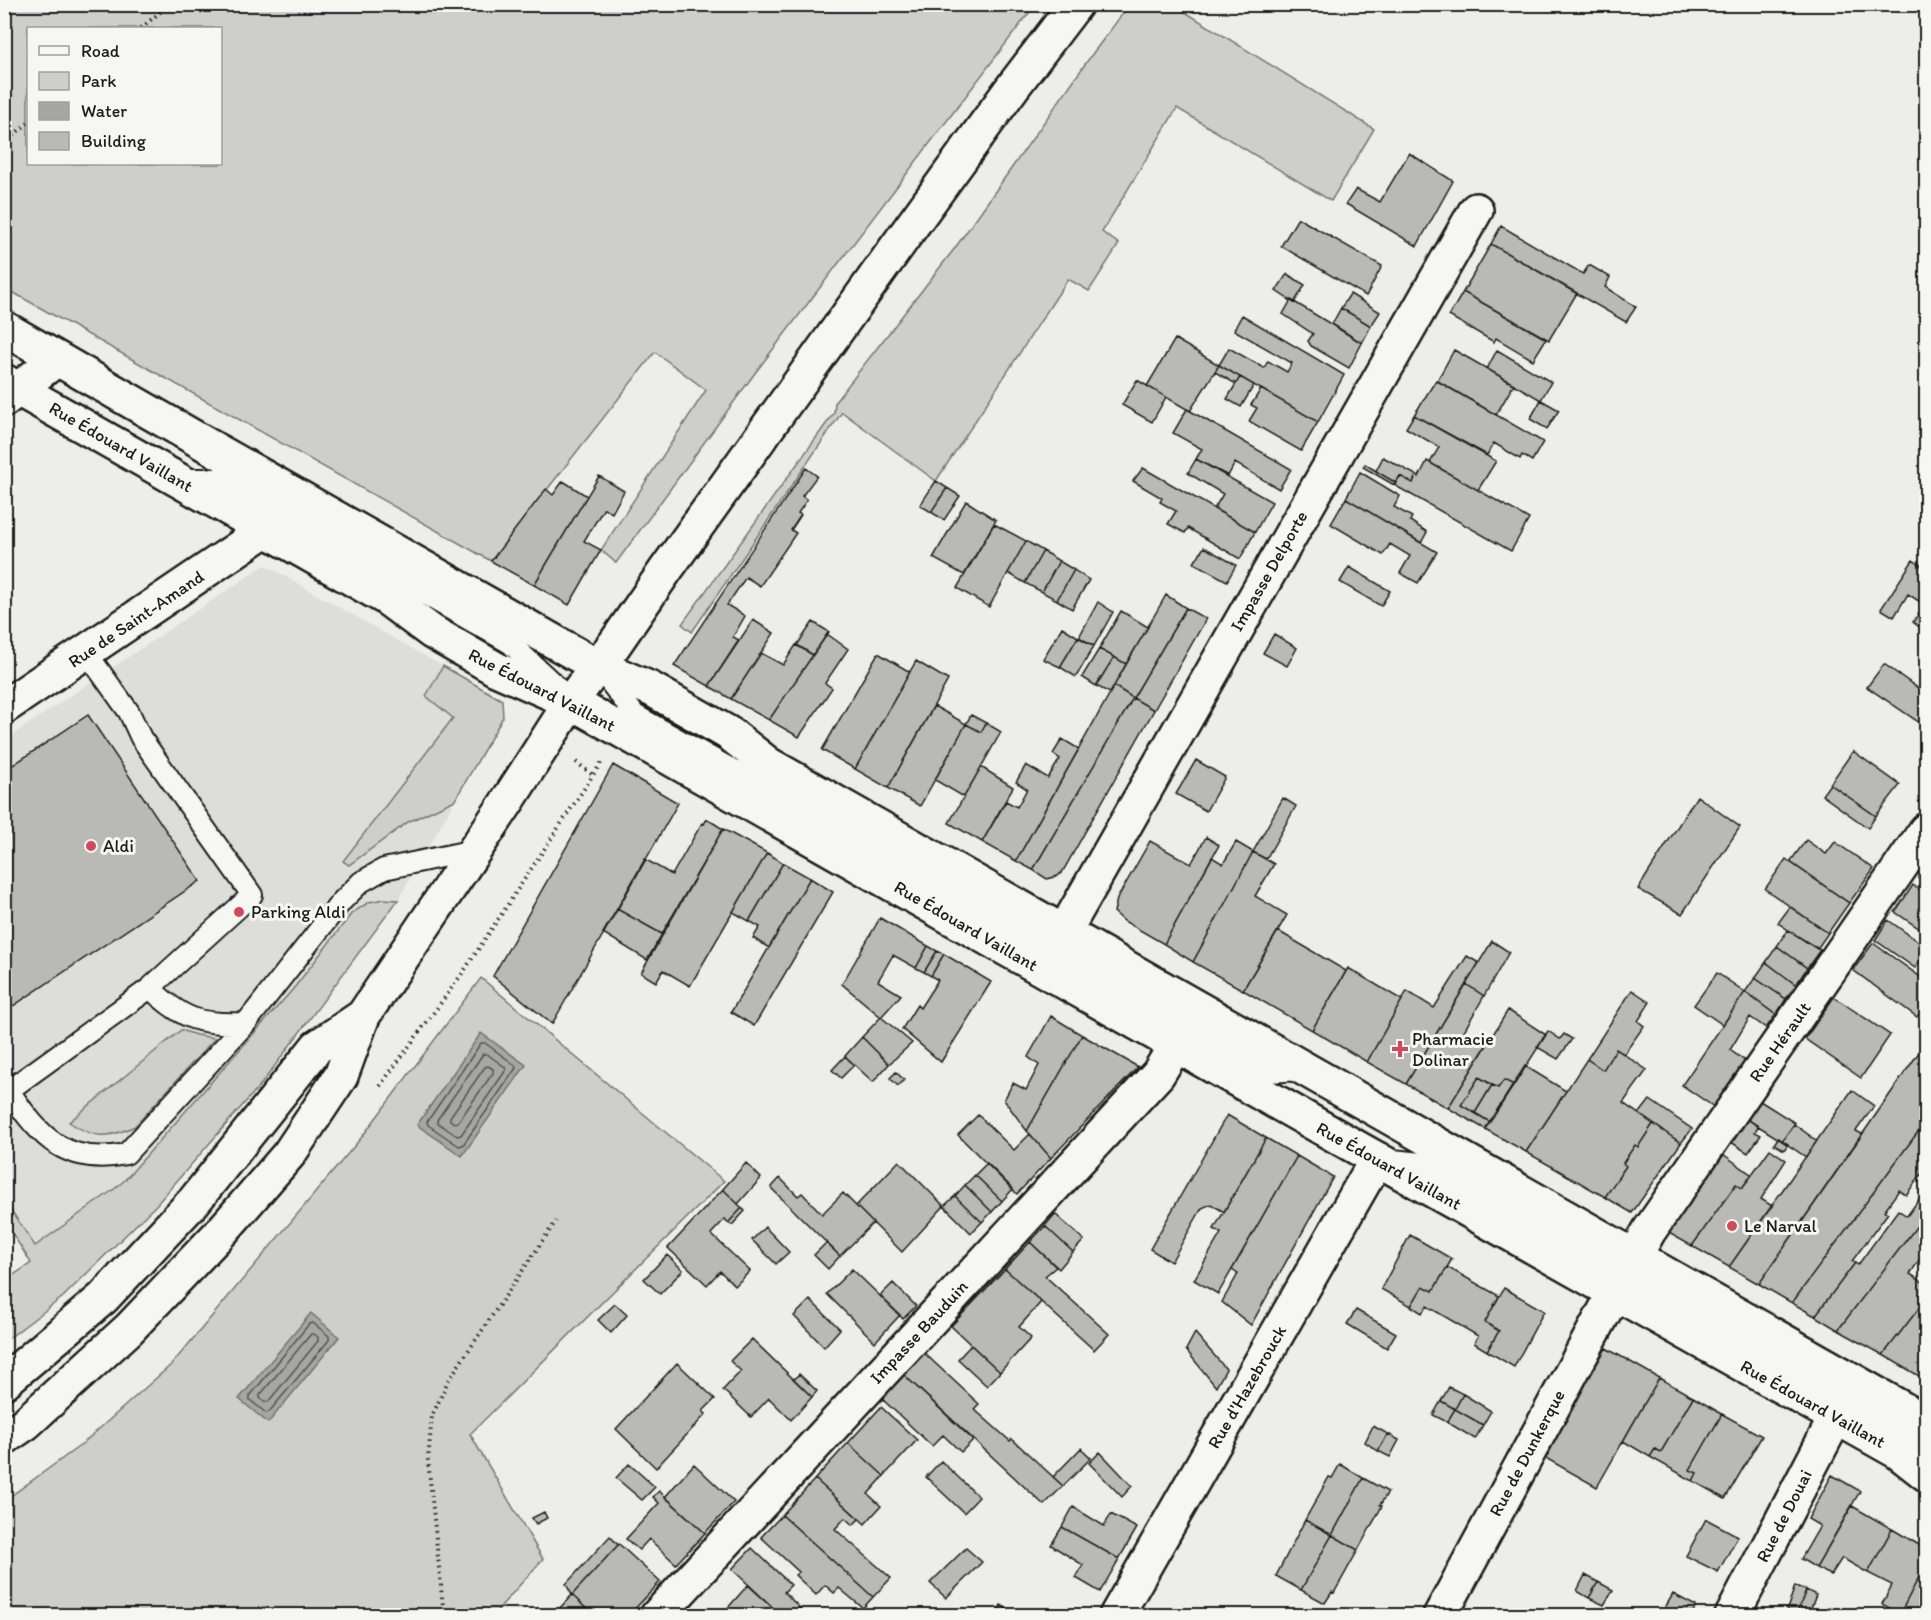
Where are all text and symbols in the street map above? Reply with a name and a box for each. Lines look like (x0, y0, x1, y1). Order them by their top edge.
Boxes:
legend (27, 27, 222, 165)
text: Road (81, 40, 120, 62)
text: Park (81, 70, 116, 92)
text: Water (81, 100, 127, 122)
text: Building (81, 130, 147, 152)
street label: Rue Édouard Vaillant (45, 397, 197, 497)
street label: Impasse Delporte (1226, 507, 1312, 635)
street label: Rue de Saint-Amand (64, 565, 208, 673)
street label: Rue Édouard Vaillant (465, 643, 620, 737)
place label: Aldi (103, 835, 134, 857)
marker: Aldi (84, 839, 98, 853)
street label: Rue Édouard Vaillant (890, 876, 1042, 976)
place label: Parking Aldi (251, 901, 346, 923)
marker: Parking Aldi (232, 905, 246, 919)
street label: Rue Hérault (1744, 998, 1816, 1086)
place label: Pharmacie Dolinar (1412, 1028, 1494, 1071)
marker: Pharmacie Dolinar (1393, 1042, 1407, 1056)
street label: Rue Édouard Vaillant (1313, 1117, 1466, 1215)
place label: Le Narval (1744, 1215, 1817, 1237)
marker: Le Narval (1725, 1219, 1739, 1233)
street label: Impasse Bauduin (865, 1276, 973, 1388)
street label: Rue d'Hazebrouck (1203, 1321, 1291, 1452)
street label: Rue Édouard Vaillant (1737, 1355, 1890, 1453)
street label: Rue de Dunkerque (1484, 1386, 1570, 1520)
street label: Rue de Douai (1751, 1466, 1817, 1566)

